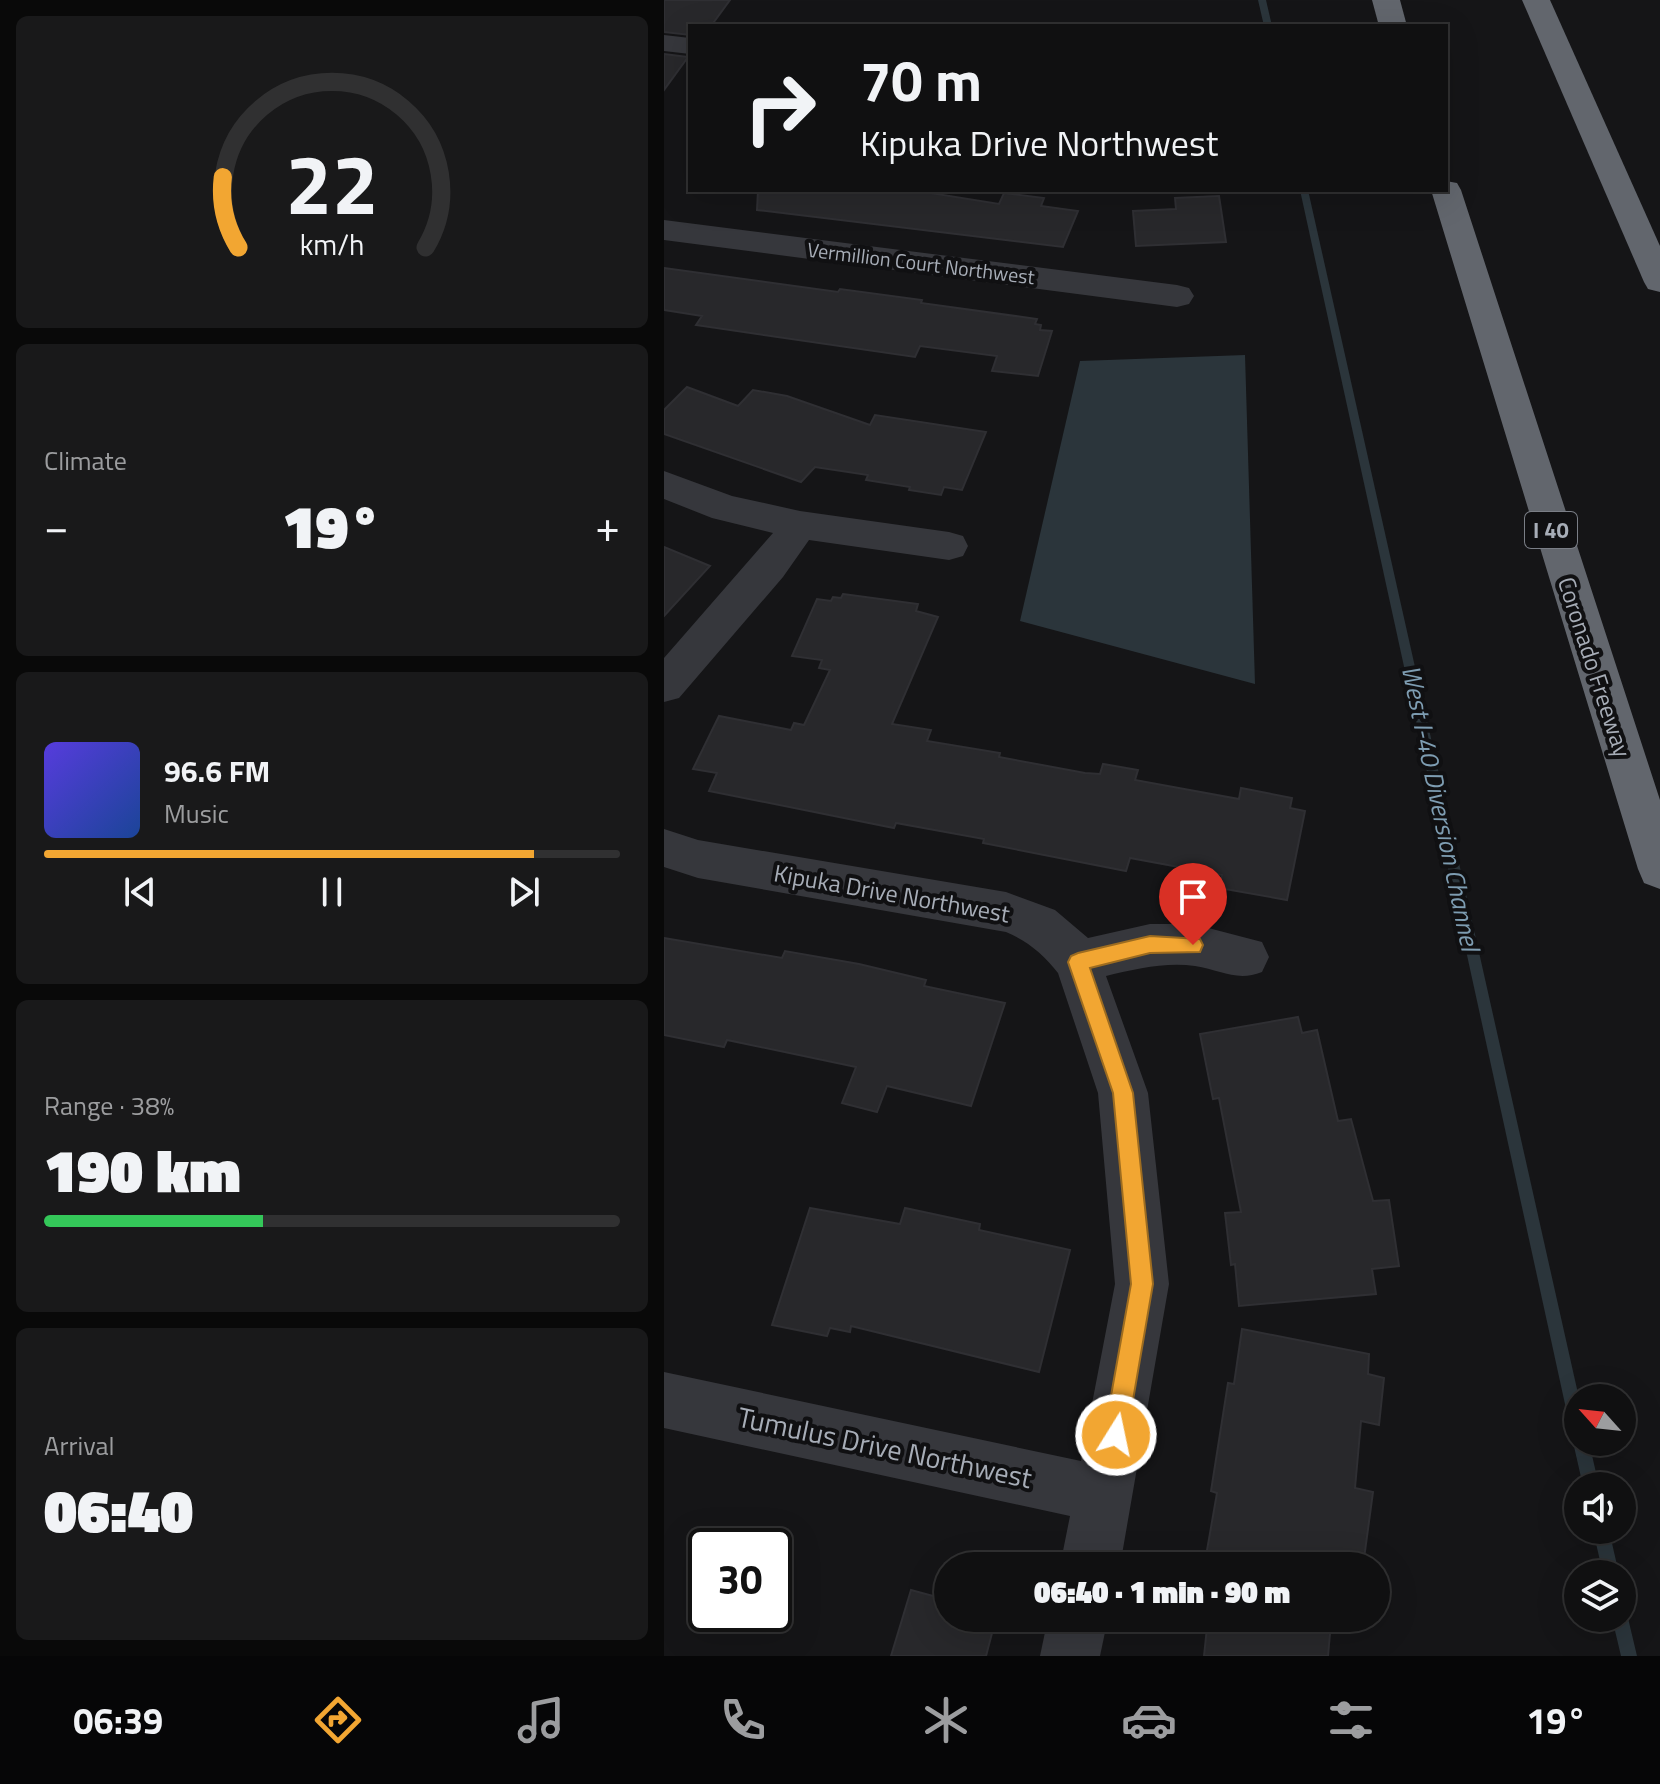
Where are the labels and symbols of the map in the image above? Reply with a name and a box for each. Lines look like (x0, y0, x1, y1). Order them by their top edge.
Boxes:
street label: Vermillion Court Northwest (806, 234, 1036, 292)
road number: I 40 (1525, 512, 1577, 548)
street label: Coronado Freeway (1549, 572, 1641, 762)
water label: West I-40 Diversion Channel (1392, 662, 1491, 958)
street label: Kipuka Drive Northwest (771, 855, 1013, 932)
pin (1159, 863, 1227, 945)
north arrow (1564, 1384, 1636, 1456)
position arrow (1074, 1393, 1158, 1477)
street label: Tumulus Drive Northwest (734, 1395, 1036, 1499)
speed limit sign: 30 (688, 1528, 792, 1632)

